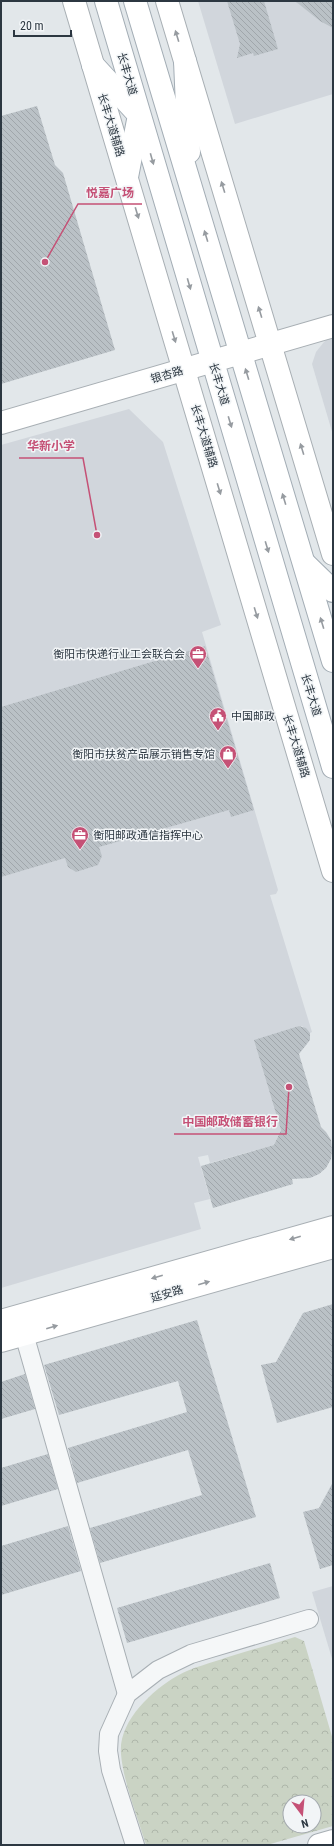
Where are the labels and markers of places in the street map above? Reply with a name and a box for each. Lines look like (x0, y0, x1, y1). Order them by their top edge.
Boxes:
callout: 悦嘉广场 (78, 180, 142, 204)
callout: 华新小学 (19, 434, 83, 458)
office icon: 衡阳市快递行业工会联合会 (188, 644, 208, 669)
place label: 衡阳市快递行业工会联合会 (53, 648, 185, 661)
public building icon: 中国邮政 (208, 706, 228, 731)
place label: 中国邮政 (231, 710, 275, 723)
shop icon: 衡阳市扶贫产品展示销售专馆 (218, 744, 238, 769)
place label: 衡阳市扶贫产品展示销售专馆 (72, 748, 215, 761)
office icon: 衡阳邮政通信指挥中心 (70, 825, 90, 850)
place label: 衡阳邮政通信指挥中心 (93, 829, 203, 842)
callout: 中国邮政储蓄银行 (174, 1110, 286, 1134)

